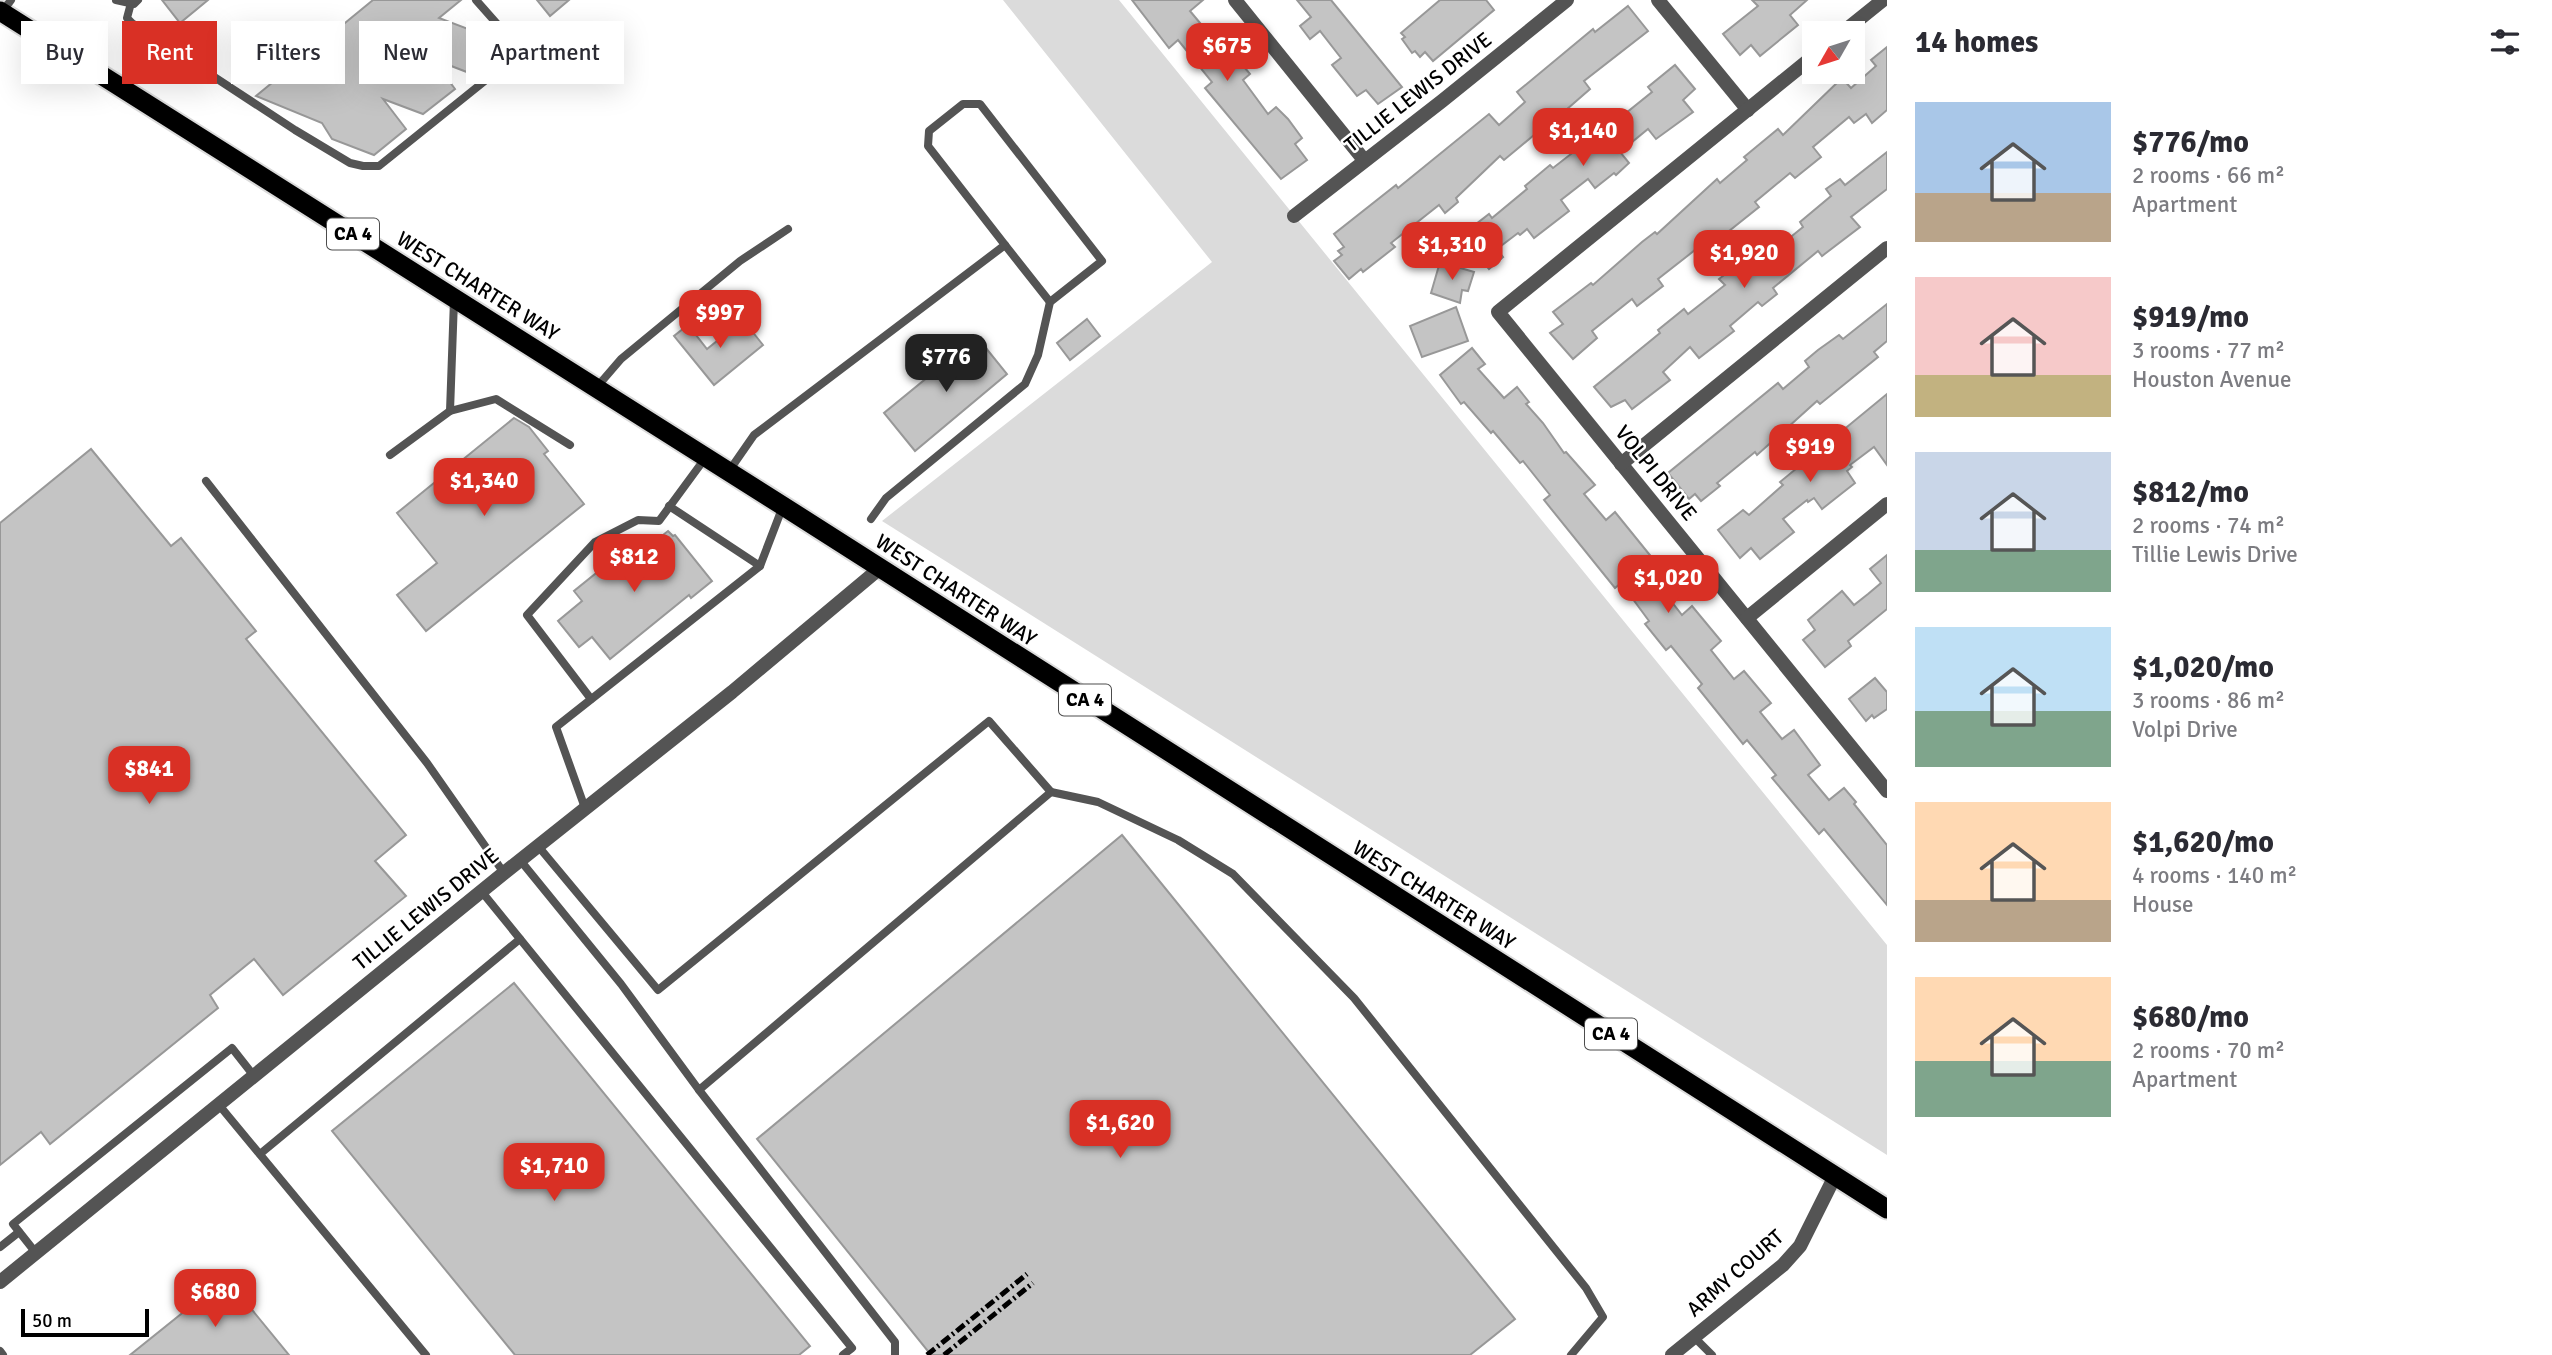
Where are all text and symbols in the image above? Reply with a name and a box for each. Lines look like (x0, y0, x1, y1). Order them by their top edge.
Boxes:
chip: Buy (21, 21, 108, 84)
chip: Rent (122, 21, 217, 84)
chip: Filters (231, 21, 345, 84)
chip: New (359, 21, 452, 84)
chip: Apartment (466, 21, 624, 84)
north arrow (1802, 21, 1866, 84)
map controls (1802, 21, 1865, 84)
icon: filters (2486, 23, 2524, 61)
pin: $675 (1186, 24, 1268, 83)
text: 14 homes (1915, 24, 2038, 61)
street label: TILLIE LEWIS DRIVE (1339, 26, 1497, 158)
text: $675 (1202, 31, 1252, 60)
pin: $1,140 (1526, 108, 1640, 168)
text: $1,140 (1549, 116, 1617, 145)
text: $776/mo (2132, 124, 2249, 161)
icon: home (1971, 130, 2055, 214)
text: 2 rooms · 66 m² (2132, 161, 2285, 190)
text: Apartment (2132, 190, 2237, 219)
road number: CA 4 (327, 218, 379, 250)
pin: $1,310 (1395, 222, 1509, 282)
street label: WEST CHARTER WAY (392, 225, 564, 347)
text: $1,310 (1418, 230, 1486, 259)
pin: $1,920 (1687, 230, 1801, 290)
text: $1,920 (1710, 238, 1778, 267)
pin: $997 (679, 290, 761, 350)
text: $997 (695, 298, 745, 327)
text: $919/mo (2132, 299, 2249, 336)
icon: home (1971, 305, 2055, 389)
pin: $776 (905, 334, 987, 394)
text: 3 rooms · 77 m² (2132, 336, 2285, 365)
text: $776 (921, 342, 971, 371)
text: Houston Avenue (2132, 365, 2291, 394)
street label: VOLPI DRIVE (1610, 420, 1702, 526)
pin: $919 (1769, 424, 1851, 484)
text: $919 (1785, 432, 1835, 461)
pin: $1,340 (427, 458, 541, 518)
text: $1,340 (450, 466, 518, 495)
text: $812/mo (2132, 474, 2249, 511)
icon: home (1971, 480, 2055, 564)
text: 2 rooms · 74 m² (2132, 511, 2285, 540)
street label: WEST CHARTER WAY (871, 528, 1042, 652)
pin: $812 (593, 534, 675, 594)
text: Tillie Lewis Drive (2132, 540, 2298, 569)
text: $812 (609, 542, 659, 571)
pin: $1,020 (1611, 556, 1725, 615)
text: $1,020 (1634, 563, 1702, 592)
text: $1,020/mo (2132, 649, 2274, 686)
icon: home (1971, 655, 2055, 739)
road number: CA 4 (1059, 684, 1111, 716)
text: 3 rooms · 86 m² (2132, 686, 2285, 715)
text: Volpi Drive (2132, 715, 2238, 744)
pin: $841 (108, 746, 190, 806)
text: $841 (124, 754, 174, 783)
text: $1,620/mo (2132, 824, 2274, 861)
icon: home (1971, 830, 2055, 914)
street label: WEST CHARTER WAY (1348, 834, 1520, 956)
street label: TILLIE LEWIS DRIVE (348, 842, 504, 976)
text: 4 rooms · 140 m² (2132, 861, 2297, 890)
text: House (2132, 890, 2194, 919)
text: $680/mo (2132, 999, 2249, 1036)
icon: home (1971, 1005, 2055, 1089)
road number: CA 4 (1585, 1018, 1637, 1050)
text: 2 rooms · 70 m² (2132, 1036, 2285, 1065)
text: Apartment (2132, 1065, 2237, 1094)
pin: $1,620 (1063, 1100, 1177, 1160)
text: $1,620 (1086, 1108, 1154, 1137)
pin: $1,710 (497, 1144, 611, 1203)
text: $1,710 (520, 1151, 588, 1180)
street label: ARMY COURT (1681, 1223, 1789, 1322)
pin: $680 (174, 1270, 256, 1329)
text: $680 (190, 1277, 240, 1306)
scale bar (21, 1306, 149, 1338)
text: 50 m (32, 1309, 72, 1333)

